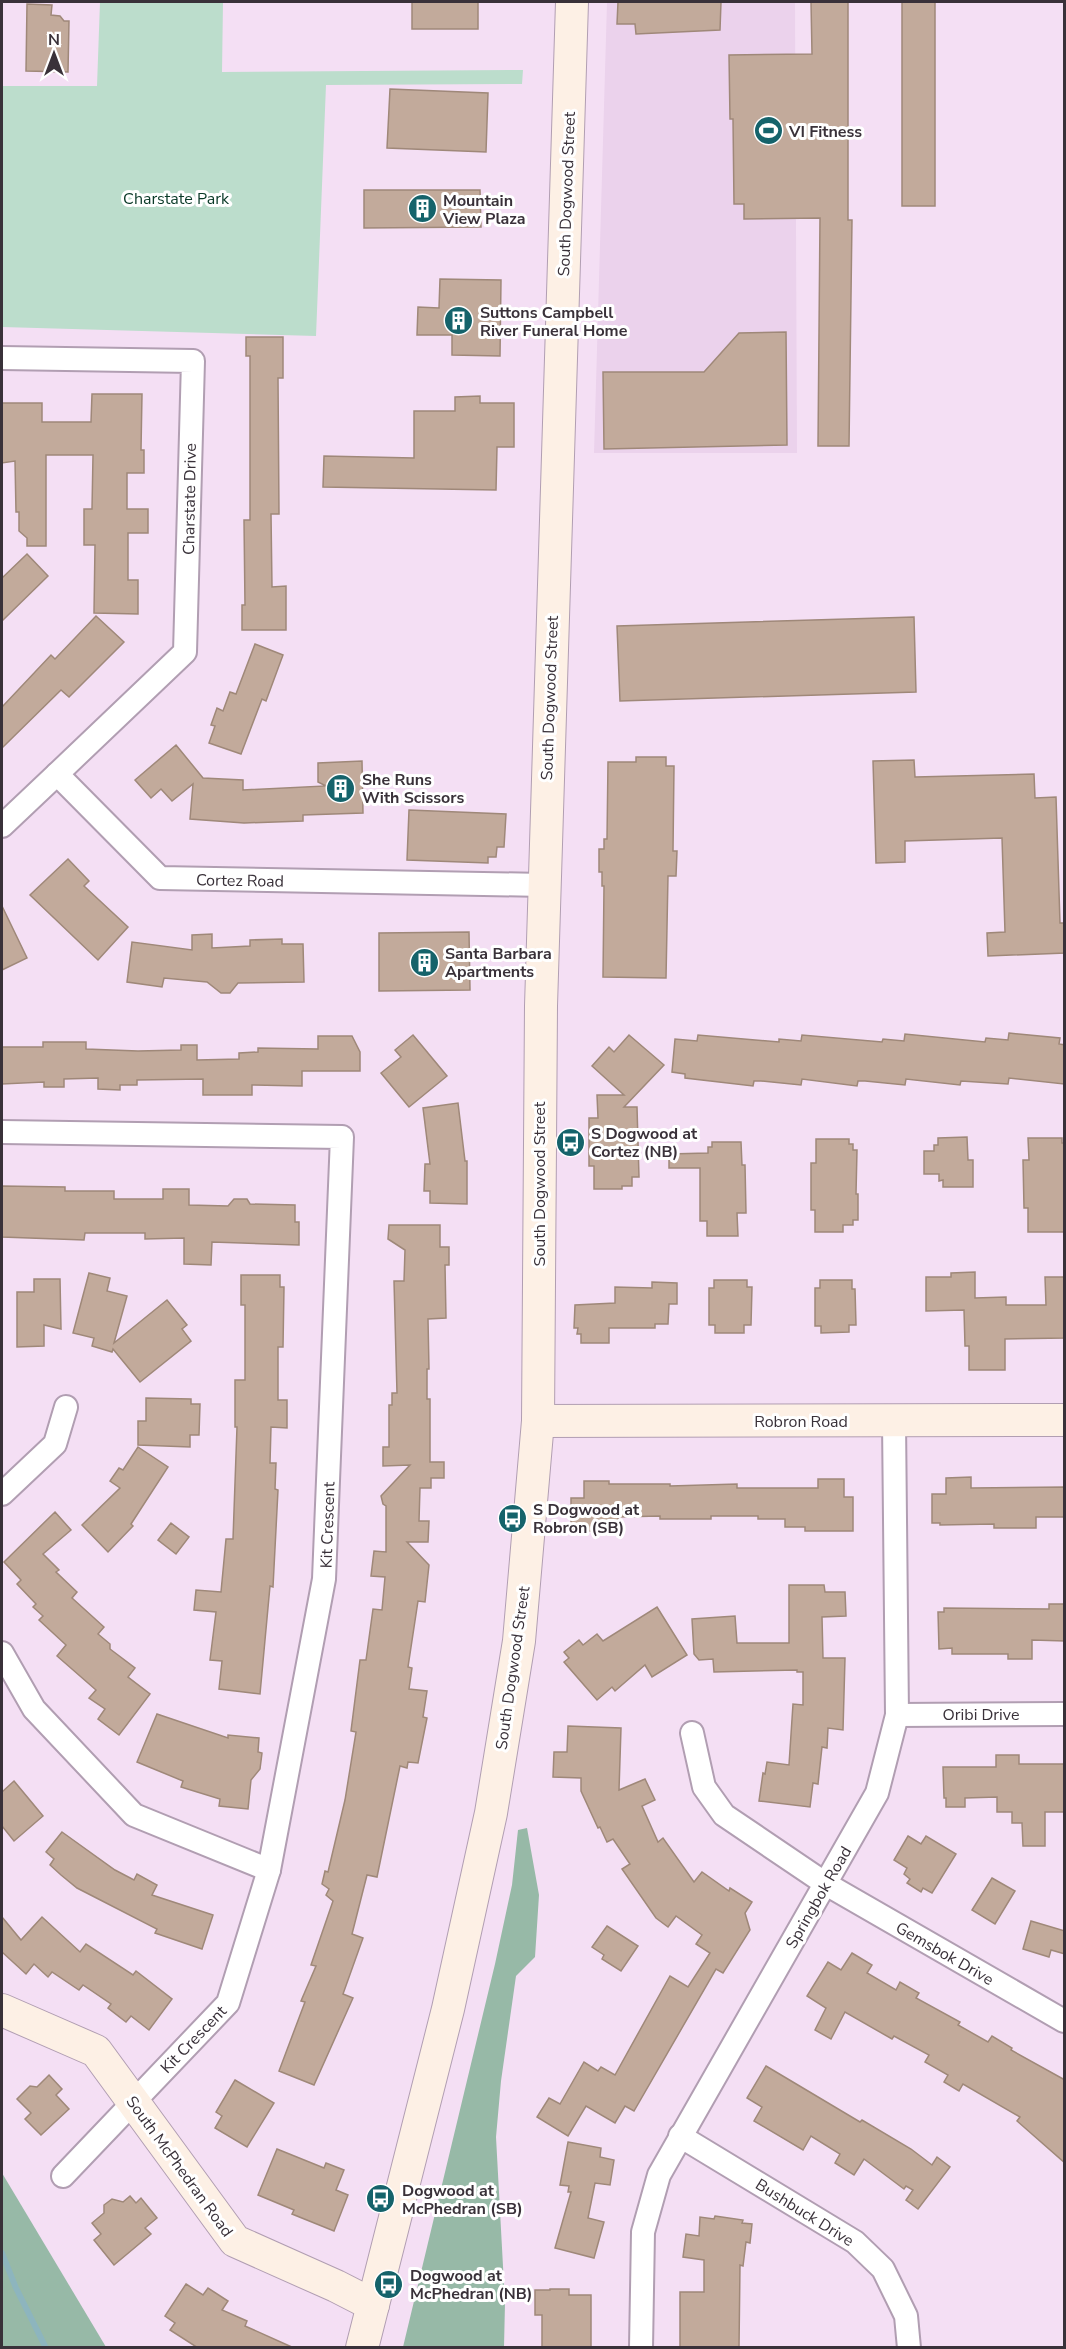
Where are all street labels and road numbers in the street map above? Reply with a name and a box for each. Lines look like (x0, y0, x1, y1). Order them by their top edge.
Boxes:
street label: South Dogwood Street (553, 111, 581, 277)
street label: Charstate Drive (178, 443, 202, 555)
street label: South Dogwood Street (536, 615, 564, 781)
street label: Cortez Road (196, 869, 284, 893)
street label: South Dogwood Street (529, 1101, 551, 1266)
street label: Robron Road (754, 1411, 848, 1433)
street label: Kit Crescent (315, 1481, 341, 1569)
street label: South Dogwood Street (491, 1585, 535, 1751)
street label: Oribi Drive (943, 1704, 1019, 1726)
street label: Springbok Road (781, 1842, 857, 1953)
street label: Gemsbok Drive (891, 1917, 998, 1991)
street label: Kit Crescent (156, 2001, 232, 2078)
street label: South McPhedran Road (121, 2092, 238, 2242)
street label: Bushbuck Drive (751, 2174, 858, 2252)

